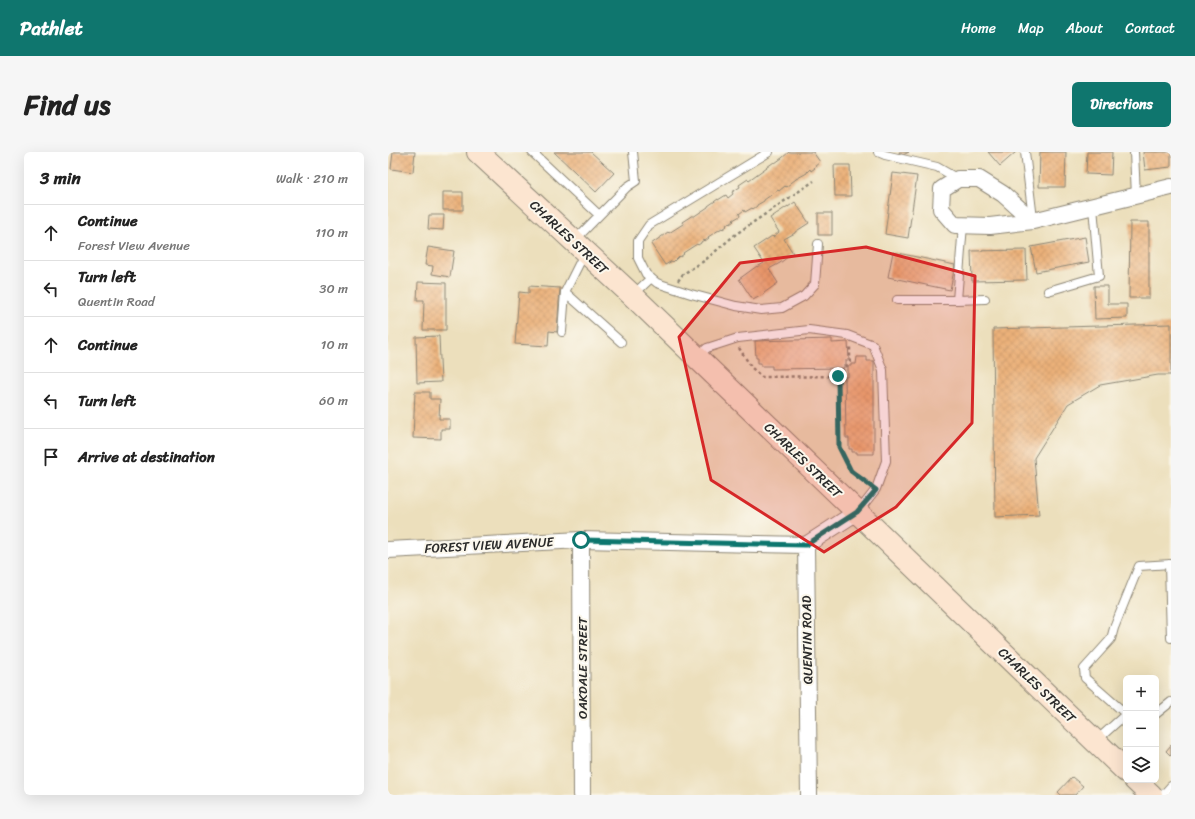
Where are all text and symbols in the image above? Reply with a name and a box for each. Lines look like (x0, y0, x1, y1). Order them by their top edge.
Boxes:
text: Pathlet (20, 12, 83, 45)
text: Home (961, 16, 996, 41)
text: Map (1018, 16, 1044, 41)
text: About (1066, 16, 1103, 41)
text: Contact (1125, 16, 1175, 41)
text: Find us (24, 80, 111, 129)
button: Directions (1072, 82, 1171, 127)
text: 3 min (40, 163, 81, 193)
text: Walk · 210 m (276, 167, 348, 190)
street label: CHARLES STREET (524, 194, 615, 281)
text: Continue (78, 208, 138, 234)
text: 110 m (315, 221, 348, 244)
icon: ahead (40, 222, 62, 244)
text: Forest View Avenue (78, 234, 190, 257)
text: Turn left (78, 264, 136, 290)
text: 30 m (319, 277, 348, 300)
icon: left (40, 278, 62, 300)
text: Quentin Road (78, 290, 155, 313)
text: Continue (78, 332, 138, 358)
text: 10 m (321, 333, 348, 356)
icon: ahead (40, 334, 62, 356)
route end (829, 367, 847, 385)
text: Turn left (78, 388, 136, 414)
text: 60 m (319, 389, 348, 412)
icon: left (40, 390, 62, 412)
street label: CHARLES STREET (759, 417, 849, 505)
text: Arrive at destination (78, 444, 215, 470)
icon: arrive (40, 446, 62, 468)
street label: FOREST VIEW AVENUE (424, 530, 555, 560)
route start (572, 531, 590, 549)
street label: QUENTIN ROAD (795, 595, 819, 685)
street label: OAKDALE STREET (571, 616, 594, 719)
street label: CHARLES STREET (993, 642, 1083, 730)
map controls (1123, 675, 1159, 783)
button: + (1123, 675, 1159, 711)
button: − (1123, 711, 1159, 747)
button: layers (1123, 747, 1159, 783)

